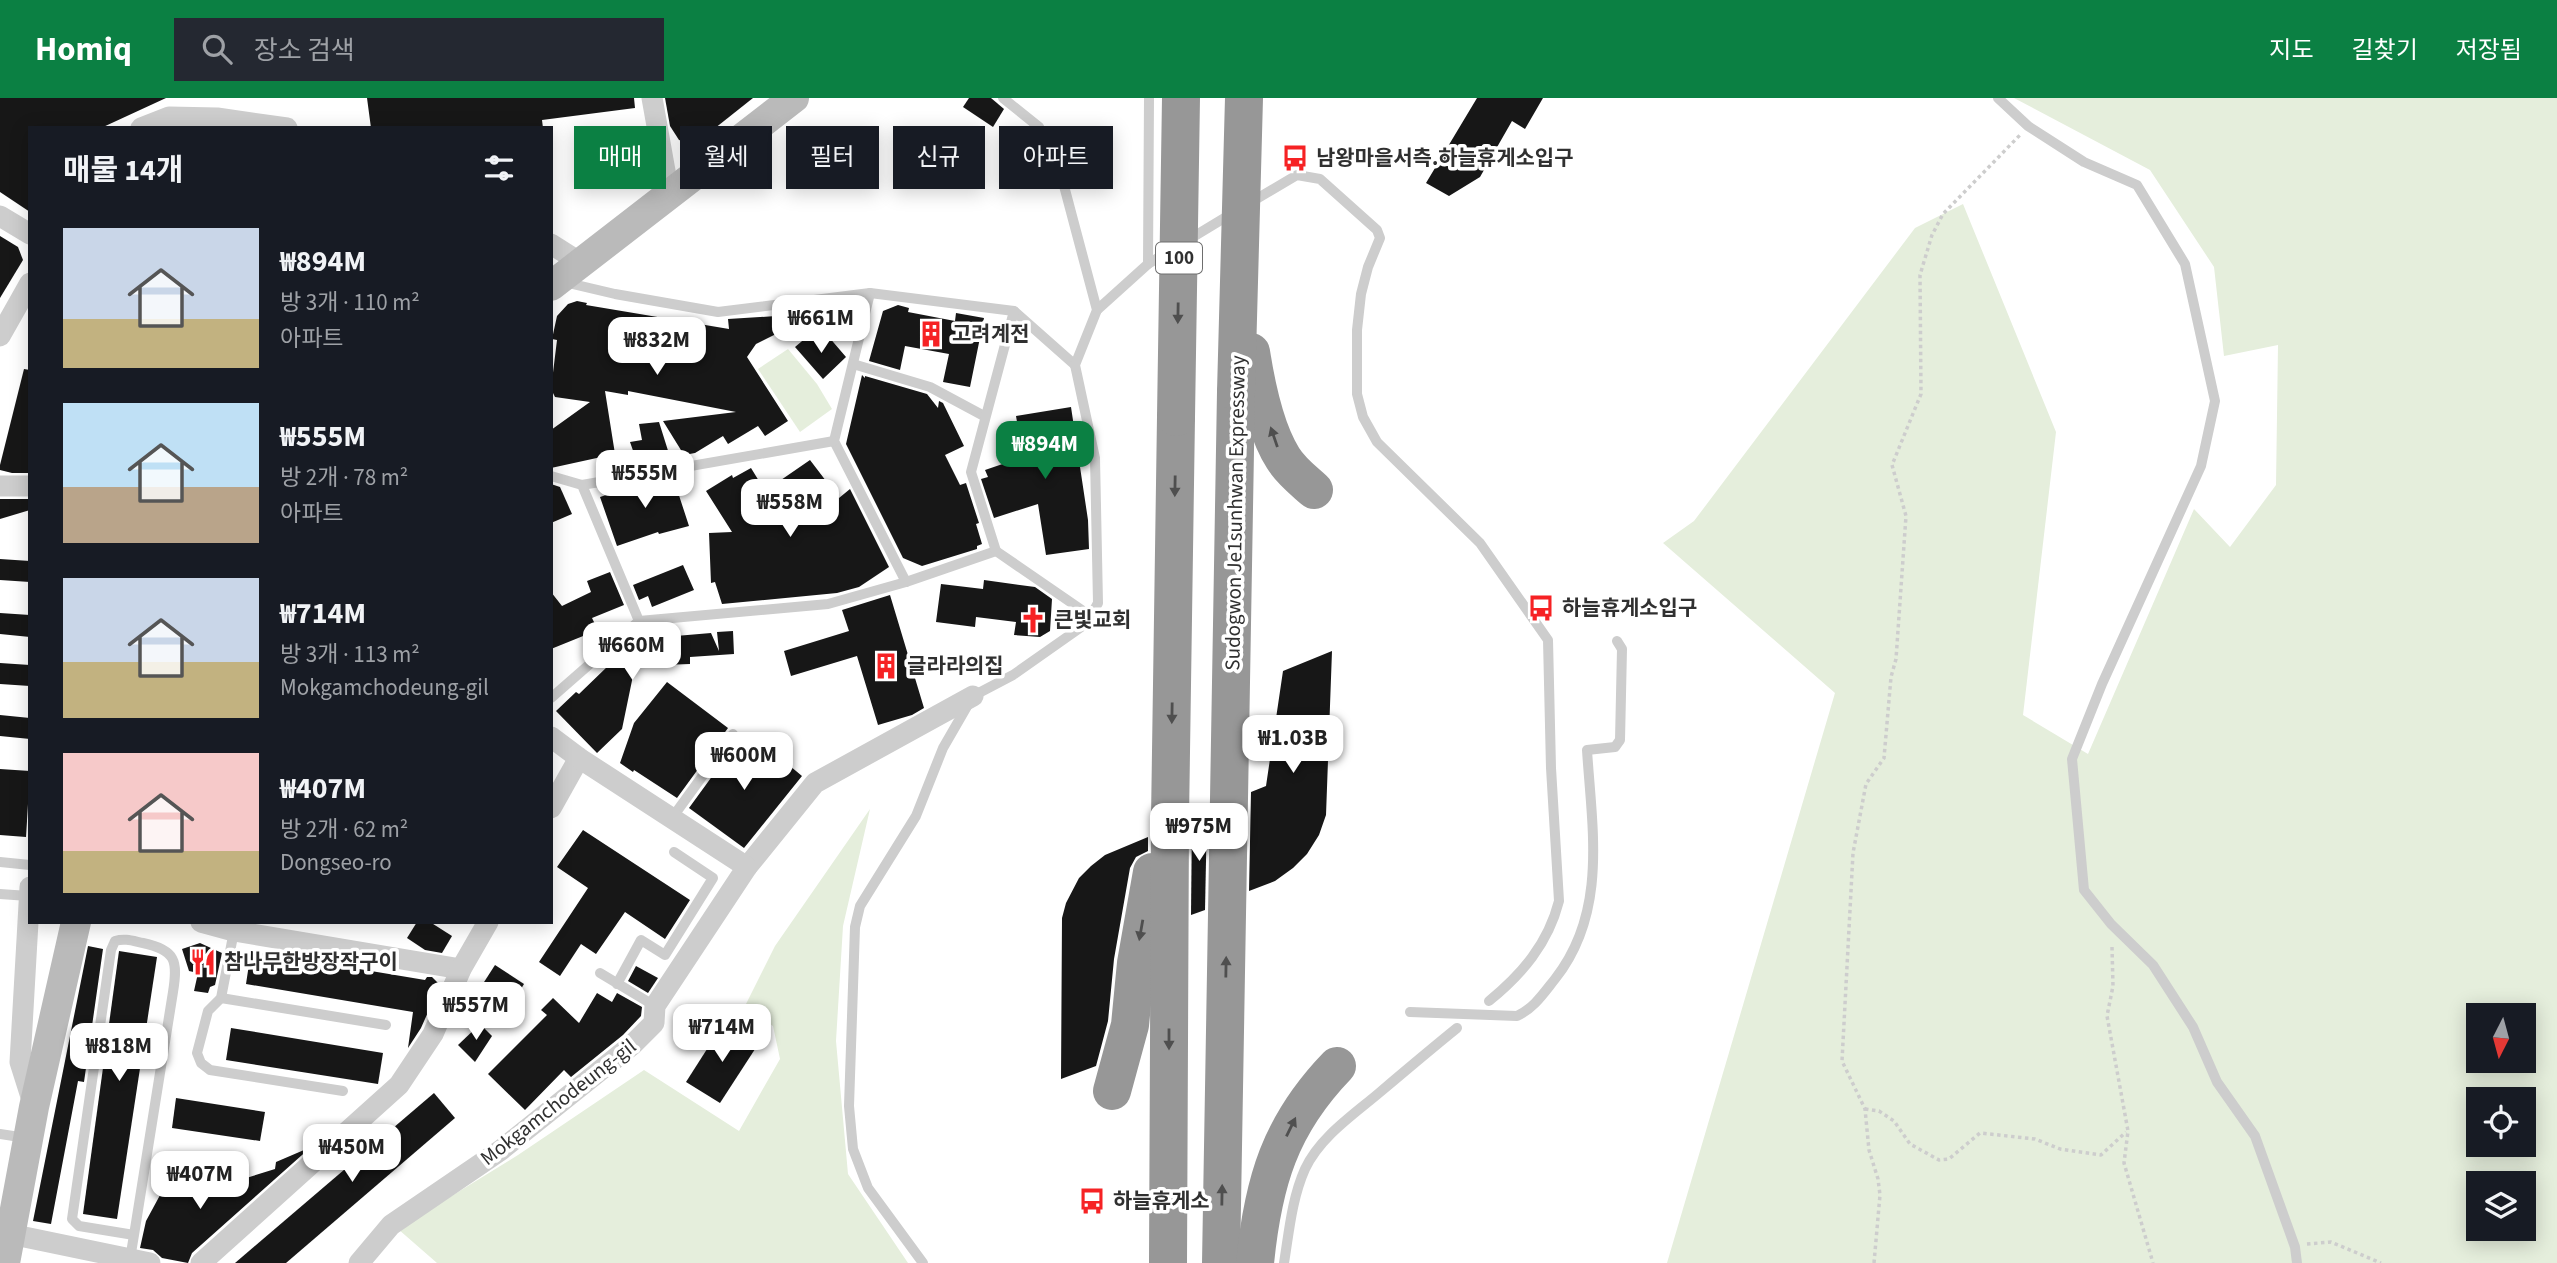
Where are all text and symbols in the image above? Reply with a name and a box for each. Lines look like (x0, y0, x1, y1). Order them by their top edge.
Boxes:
search box (174, 18, 664, 81)
text: Homiq (35, 26, 132, 73)
icon: search (198, 30, 236, 68)
text: 장소 검색 (254, 32, 355, 69)
text: 지도 (2269, 33, 2314, 68)
text: 길찾기 (2352, 33, 2418, 68)
text: 저장됨 (2456, 33, 2522, 68)
chip: 매매 (574, 126, 666, 189)
chip: 월세 (680, 126, 772, 189)
chip: 필터 (786, 126, 879, 189)
chip: 신규 (893, 126, 985, 189)
chip: 아파트 (999, 126, 1113, 189)
bus stop icon: 남왕마을서측.하늘휴게소입구 (1280, 143, 1310, 173)
place label: 남왕마을서측.하늘휴게소입구 (1316, 143, 1573, 173)
text: 매물 14개 (63, 149, 183, 192)
icon: filters (480, 149, 518, 187)
text: ₩894M (280, 240, 366, 283)
road number: 100 (1156, 242, 1202, 274)
icon: home (119, 256, 203, 340)
text: 방 3개 · 110 m² (280, 286, 420, 319)
pin: ₩661M (772, 296, 870, 355)
text: ₩661M (788, 301, 854, 334)
one-way arrow (1172, 302, 1184, 324)
pin: ₩832M (608, 317, 706, 377)
building icon: 고려계전 (916, 319, 946, 349)
place label: 고려계전 (952, 319, 1029, 349)
text: 아파트 (280, 322, 343, 355)
text: ₩832M (624, 323, 690, 356)
street label: Sudogwon Je1sunhwan Expressway (1217, 355, 1253, 671)
text: ₩555M (280, 415, 366, 458)
pin: ₩894M (996, 422, 1094, 481)
one-way arrow (1268, 426, 1279, 447)
text: ₩894M (1012, 427, 1078, 460)
icon: home (119, 431, 203, 515)
pin: ₩555M (596, 450, 694, 510)
text: ₩555M (612, 456, 678, 489)
text: 방 2개 · 78 m² (280, 461, 408, 494)
one-way arrow (1169, 475, 1181, 497)
pin: ₩558M (741, 480, 839, 539)
text: ₩558M (757, 485, 823, 518)
text: 아파트 (280, 497, 343, 530)
text: ₩714M (280, 592, 366, 635)
bus stop icon: 하늘휴게소입구 (1526, 593, 1556, 623)
place label: 하늘휴게소입구 (1562, 593, 1697, 623)
church icon: 큰빛교회 (1018, 605, 1048, 635)
place label: 큰빛교회 (1054, 605, 1131, 635)
icon: home (119, 606, 203, 690)
pin: ₩660M (583, 622, 681, 682)
text: ₩660M (599, 628, 665, 661)
text: 방 3개 · 113 m² (280, 638, 420, 671)
building icon: 글라라의집 (871, 651, 901, 681)
place label: 글라라의집 (907, 651, 1004, 681)
text: Mokgamchodeung-gil (280, 671, 489, 704)
one-way arrow (1166, 702, 1178, 724)
pin: ₩1.03B (1236, 716, 1350, 775)
text: ₩1.03B (1258, 721, 1328, 754)
pin: ₩600M (695, 732, 793, 792)
text: ₩600M (711, 738, 777, 771)
text: ₩407M (280, 767, 366, 810)
icon: home (119, 781, 203, 865)
pin: ₩975M (1150, 804, 1248, 863)
text: ₩975M (1166, 809, 1232, 842)
text: 방 2개 · 62 m² (280, 813, 408, 846)
text: Dongseo-ro (280, 846, 392, 879)
one-way arrow (1136, 919, 1147, 941)
restaurant icon: 참나무한방장작구이 (188, 947, 218, 977)
place label: 참나무한방장작구이 (224, 947, 398, 977)
one-way arrow (1220, 956, 1232, 978)
pin: ₩557M (427, 982, 525, 1042)
text: ₩557M (443, 988, 509, 1021)
north arrow (2466, 1003, 2536, 1073)
map controls (2466, 1003, 2536, 1241)
pin: ₩714M (673, 1004, 771, 1064)
text: ₩714M (689, 1010, 755, 1043)
pin: ₩818M (70, 1024, 168, 1083)
one-way arrow (1163, 1028, 1175, 1050)
text: ₩818M (86, 1029, 152, 1062)
street label: Mokgamchodeung-gil (474, 1031, 642, 1173)
button: locate (2466, 1087, 2536, 1157)
one-way arrow (1285, 1117, 1296, 1137)
pin: ₩450M (303, 1124, 401, 1184)
text: ₩450M (319, 1130, 385, 1163)
pin: ₩407M (151, 1152, 249, 1211)
text: ₩407M (167, 1157, 233, 1190)
button: layers (2466, 1171, 2536, 1241)
one-way arrow (1216, 1184, 1228, 1206)
bus stop icon: 하늘휴게소 (1077, 1186, 1107, 1216)
place label: 하늘휴게소 (1113, 1186, 1210, 1216)

